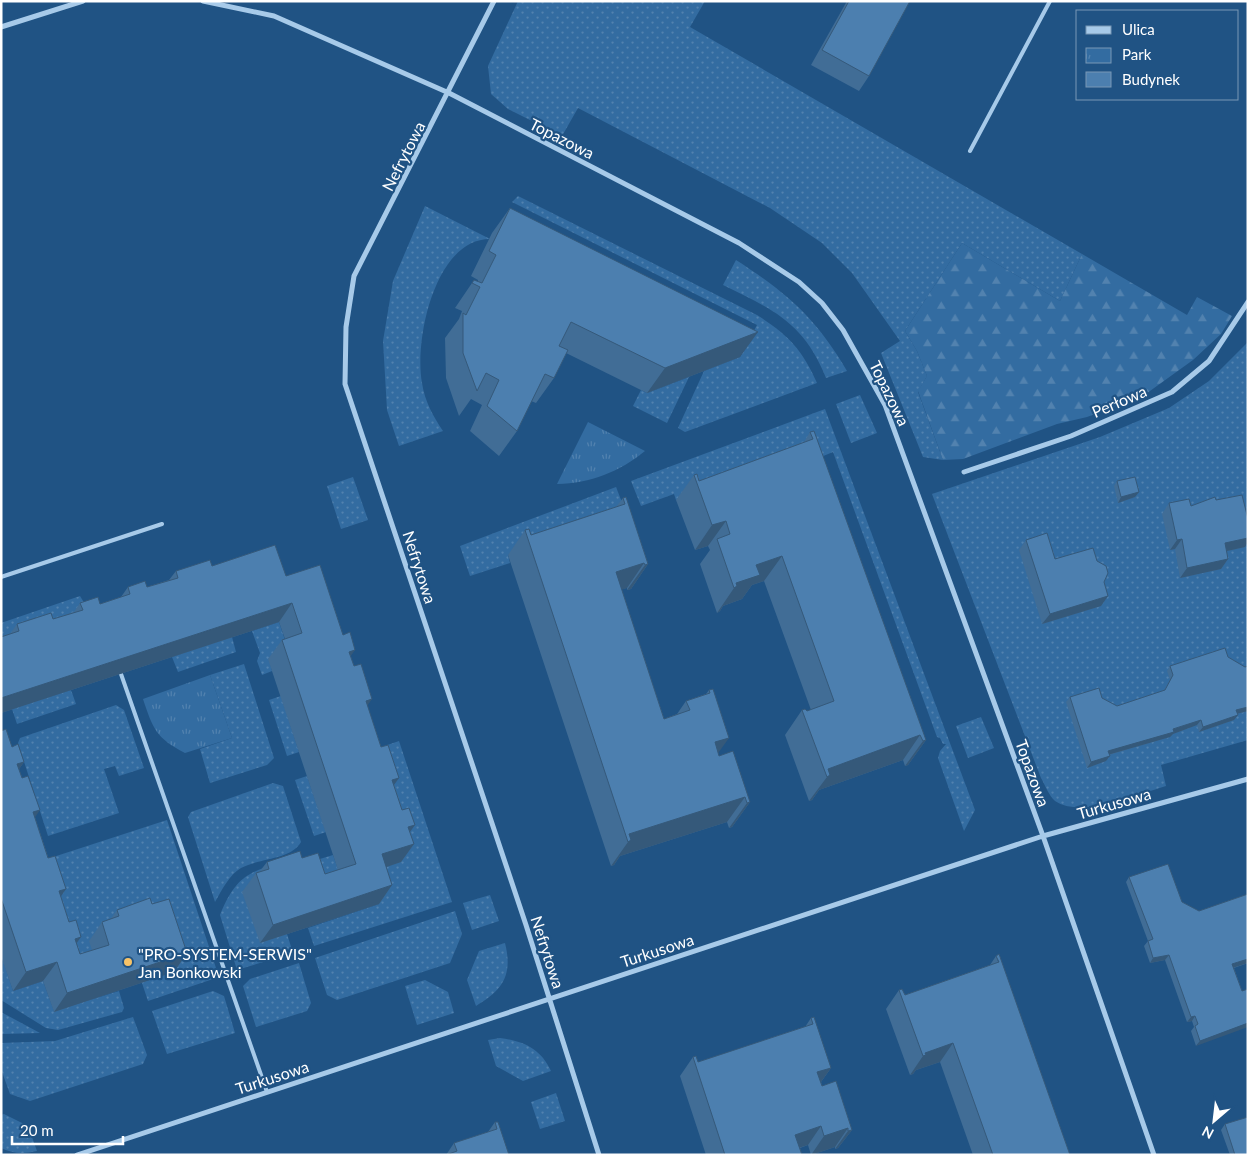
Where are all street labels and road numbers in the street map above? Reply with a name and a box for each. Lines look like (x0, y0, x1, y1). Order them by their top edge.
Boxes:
street label: Topazowa (527, 114, 597, 162)
street label: Nefrytowa (377, 118, 429, 194)
street label: Topazowa (866, 357, 914, 429)
street label: Perłowa (1089, 381, 1149, 421)
street label: Nefrytowa (399, 528, 441, 606)
street label: Topazowa (1012, 737, 1054, 809)
street label: Turkusowa (1075, 783, 1153, 823)
street label: Nefrytowa (527, 913, 569, 991)
street label: Turkusowa (618, 929, 696, 971)
street label: Turkusowa (233, 1056, 311, 1098)

